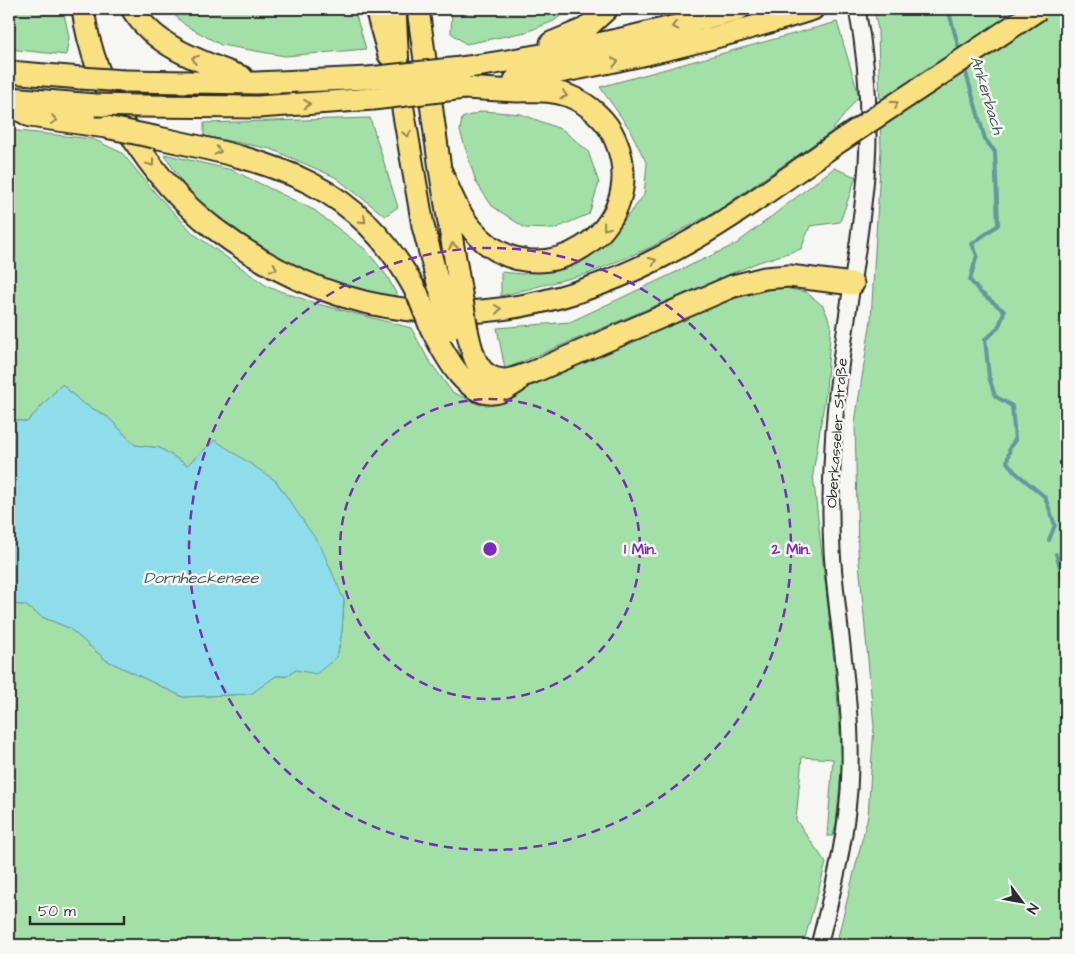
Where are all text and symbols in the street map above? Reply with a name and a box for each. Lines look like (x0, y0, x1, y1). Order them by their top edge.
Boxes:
one-way arrow (671, 20, 680, 31)
water label: Ankerbach (965, 53, 1010, 138)
one-way arrow (191, 54, 200, 65)
one-way arrow (611, 57, 620, 68)
one-way arrow (560, 89, 568, 99)
one-way arrow (303, 99, 311, 110)
one-way arrow (889, 101, 898, 111)
one-way arrow (49, 114, 58, 124)
one-way arrow (402, 129, 412, 138)
one-way arrow (214, 145, 223, 156)
one-way arrow (145, 158, 154, 167)
one-way arrow (357, 214, 366, 223)
one-way arrow (602, 221, 611, 230)
one-way arrow (448, 241, 458, 250)
one-way arrow (648, 257, 657, 267)
one-way arrow (268, 262, 277, 272)
one-way arrow (494, 304, 503, 314)
street label: Oberkasseler Straße (821, 357, 853, 509)
text: 1 Min. (624, 539, 656, 560)
text: 2 Min. (771, 539, 810, 560)
centre of rings (481, 540, 499, 558)
water label: Dornheckensee (144, 567, 260, 589)
north arrow (998, 876, 1048, 926)
scale bar (30, 894, 124, 926)
text: N (1021, 899, 1043, 918)
text: 50 m (38, 901, 76, 922)

